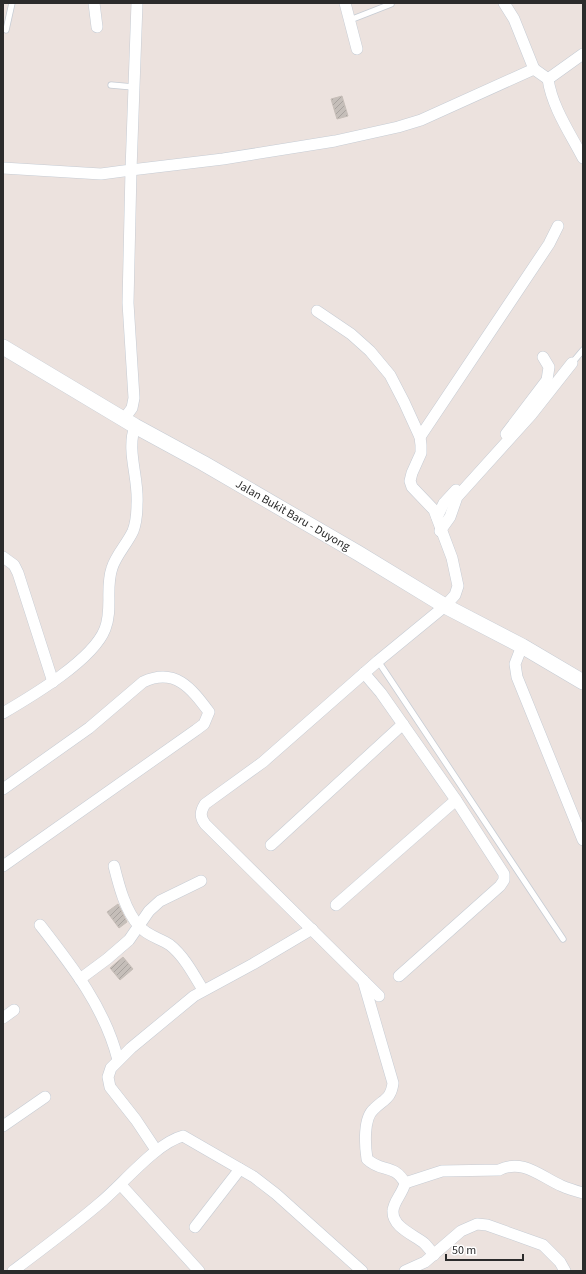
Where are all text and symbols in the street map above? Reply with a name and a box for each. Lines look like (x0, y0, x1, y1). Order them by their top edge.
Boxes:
street label: Jalan Bukit Baru - Duyong (232, 476, 353, 555)
scale bar (446, 1236, 523, 1262)
text: 50 m (452, 1242, 476, 1259)

